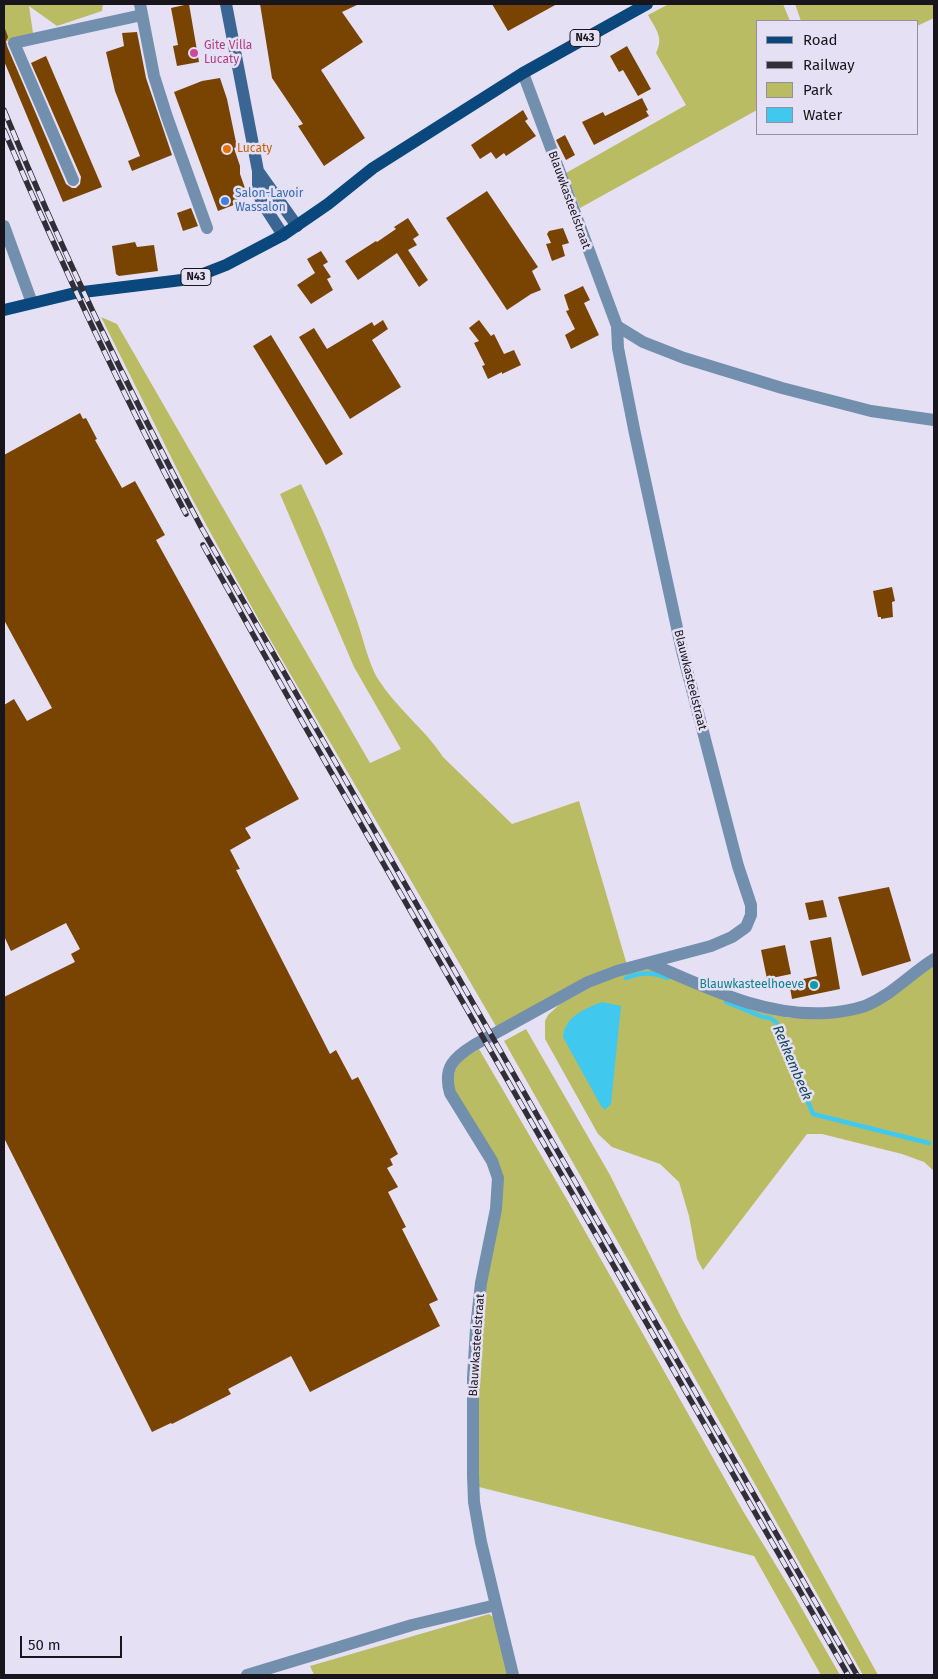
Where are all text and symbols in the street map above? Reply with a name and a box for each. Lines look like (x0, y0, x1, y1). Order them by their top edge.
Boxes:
legend (756, 20, 918, 135)
road number: N43 (570, 29, 600, 46)
text: Road (803, 31, 838, 49)
place label: Gite Villa Lucaty (204, 39, 252, 67)
marker: Gite Villa Lucaty (188, 47, 200, 59)
text: Railway (803, 56, 855, 74)
text: Park (803, 81, 833, 99)
text: Water (803, 106, 842, 124)
place label: Lucaty (237, 142, 272, 156)
marker: Lucaty (221, 143, 233, 155)
street label: Blauwkasteelstraat (545, 149, 593, 251)
place label: Salon-Lavoir Wassalon (235, 187, 303, 215)
marker: Salon-Lavoir Wassalon (219, 195, 231, 207)
road number: N43 (181, 268, 211, 286)
street label: Blauwkasteelstraat (671, 628, 709, 732)
place label: Blauwkasteelhoeve (699, 978, 804, 992)
marker: Blauwkasteelhoeve (808, 979, 820, 991)
water label: Rekkembeek (769, 1023, 815, 1103)
street label: Blauwkasteelstraat (466, 1293, 488, 1397)
scale bar (22, 1626, 125, 1658)
text: 50 m (28, 1636, 61, 1654)

